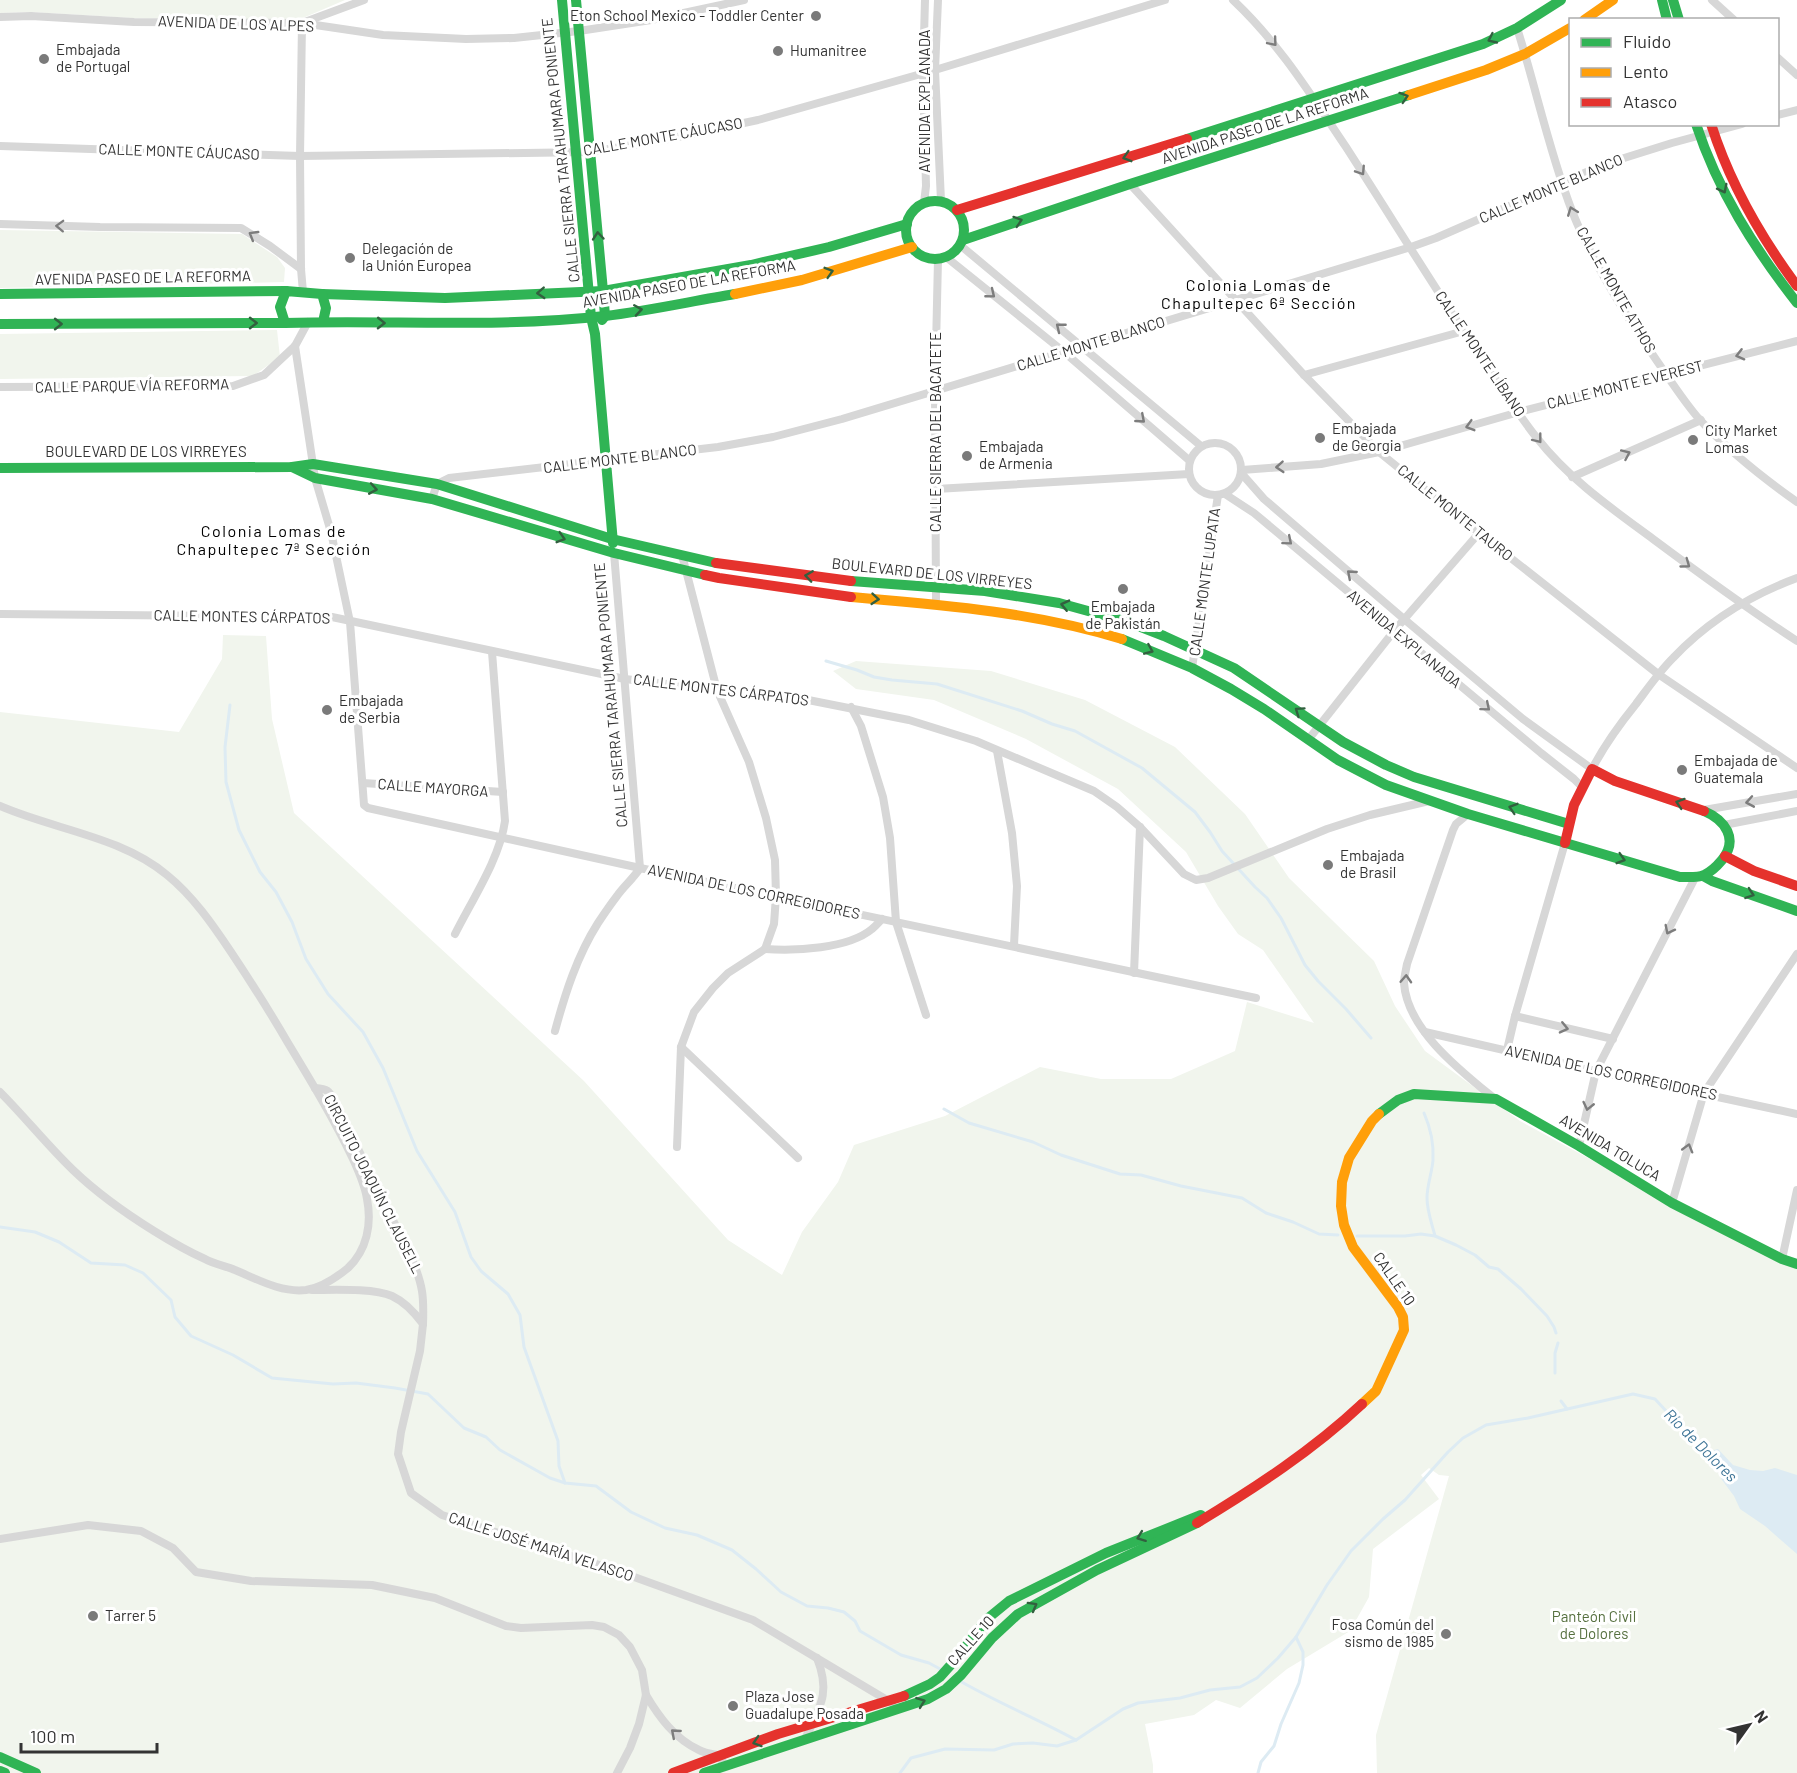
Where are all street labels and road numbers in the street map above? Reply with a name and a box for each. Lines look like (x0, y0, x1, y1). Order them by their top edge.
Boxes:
street label: AVENIDA DE LOS ALPES (158, 11, 315, 35)
street label: CALLE SIERRA TARAHUMARA PONIENTE (537, 17, 583, 283)
street label: AVENIDA EXPLANADA (915, 29, 933, 173)
street label: AVENIDA PASEO DE LA REFORMA (1159, 83, 1370, 167)
street label: CALLE MONTE CÁUCASO (582, 113, 744, 159)
street label: CALLE MONTE CÁUCASO (98, 139, 260, 163)
street label: CALLE MONTE BLANCO (1476, 150, 1625, 227)
street label: CALLE MONTE ATHOS (1573, 223, 1660, 356)
street label: AVENIDA PASEO DE LA REFORMA (581, 255, 797, 311)
street label: AVENIDA PASEO DE LA REFORMA (35, 266, 251, 288)
street label: CALLE MONTE LÍBANO (1432, 287, 1530, 420)
street label: CALLE MONTE BLANCO (1014, 312, 1167, 374)
street label: CALLE SIERRA DEL BACATETE (926, 332, 944, 532)
street label: CALLE MONTE EVEREST (1545, 356, 1705, 412)
street label: CALLE PARQUE VÍA REFORMA (35, 374, 229, 396)
street label: CALLE MONTE BLANCO (542, 440, 698, 476)
street label: BOULEVARD DE LOS VIRREYES (45, 442, 247, 460)
street label: CALLE MONTE TAURO (1394, 460, 1517, 564)
street label: CALLE MONTE LUPATA (1185, 506, 1223, 657)
street label: BOULEVARD DE LOS VIRREYES (831, 554, 1033, 592)
street label: CALLE SIERRA TARAHUMARA PONIENTE (589, 562, 631, 828)
street label: AVENIDA EXPLANADA (1344, 585, 1465, 691)
street label: CALLE MONTES CÁRPATOS (153, 605, 331, 627)
street label: CALLE MONTES CÁRPATOS (632, 669, 810, 709)
street label: CALLE MAYORGA (377, 774, 489, 800)
street label: AVENIDA DE LOS CORREGIDORES (646, 860, 862, 922)
street label: AVENIDA DE LOS CORREGIDORES (1503, 1041, 1719, 1103)
street label: CIRCUITO JOAQUÍN CLAUSELL (321, 1091, 427, 1276)
street label: AVENIDA TOLUCA (1557, 1110, 1664, 1184)
street label: CALLE 10 (1370, 1248, 1420, 1309)
street label: CALLE JOSÉ MARÍA VELASCO (446, 1508, 636, 1585)
street label: CALLE 10 (943, 1612, 997, 1669)

